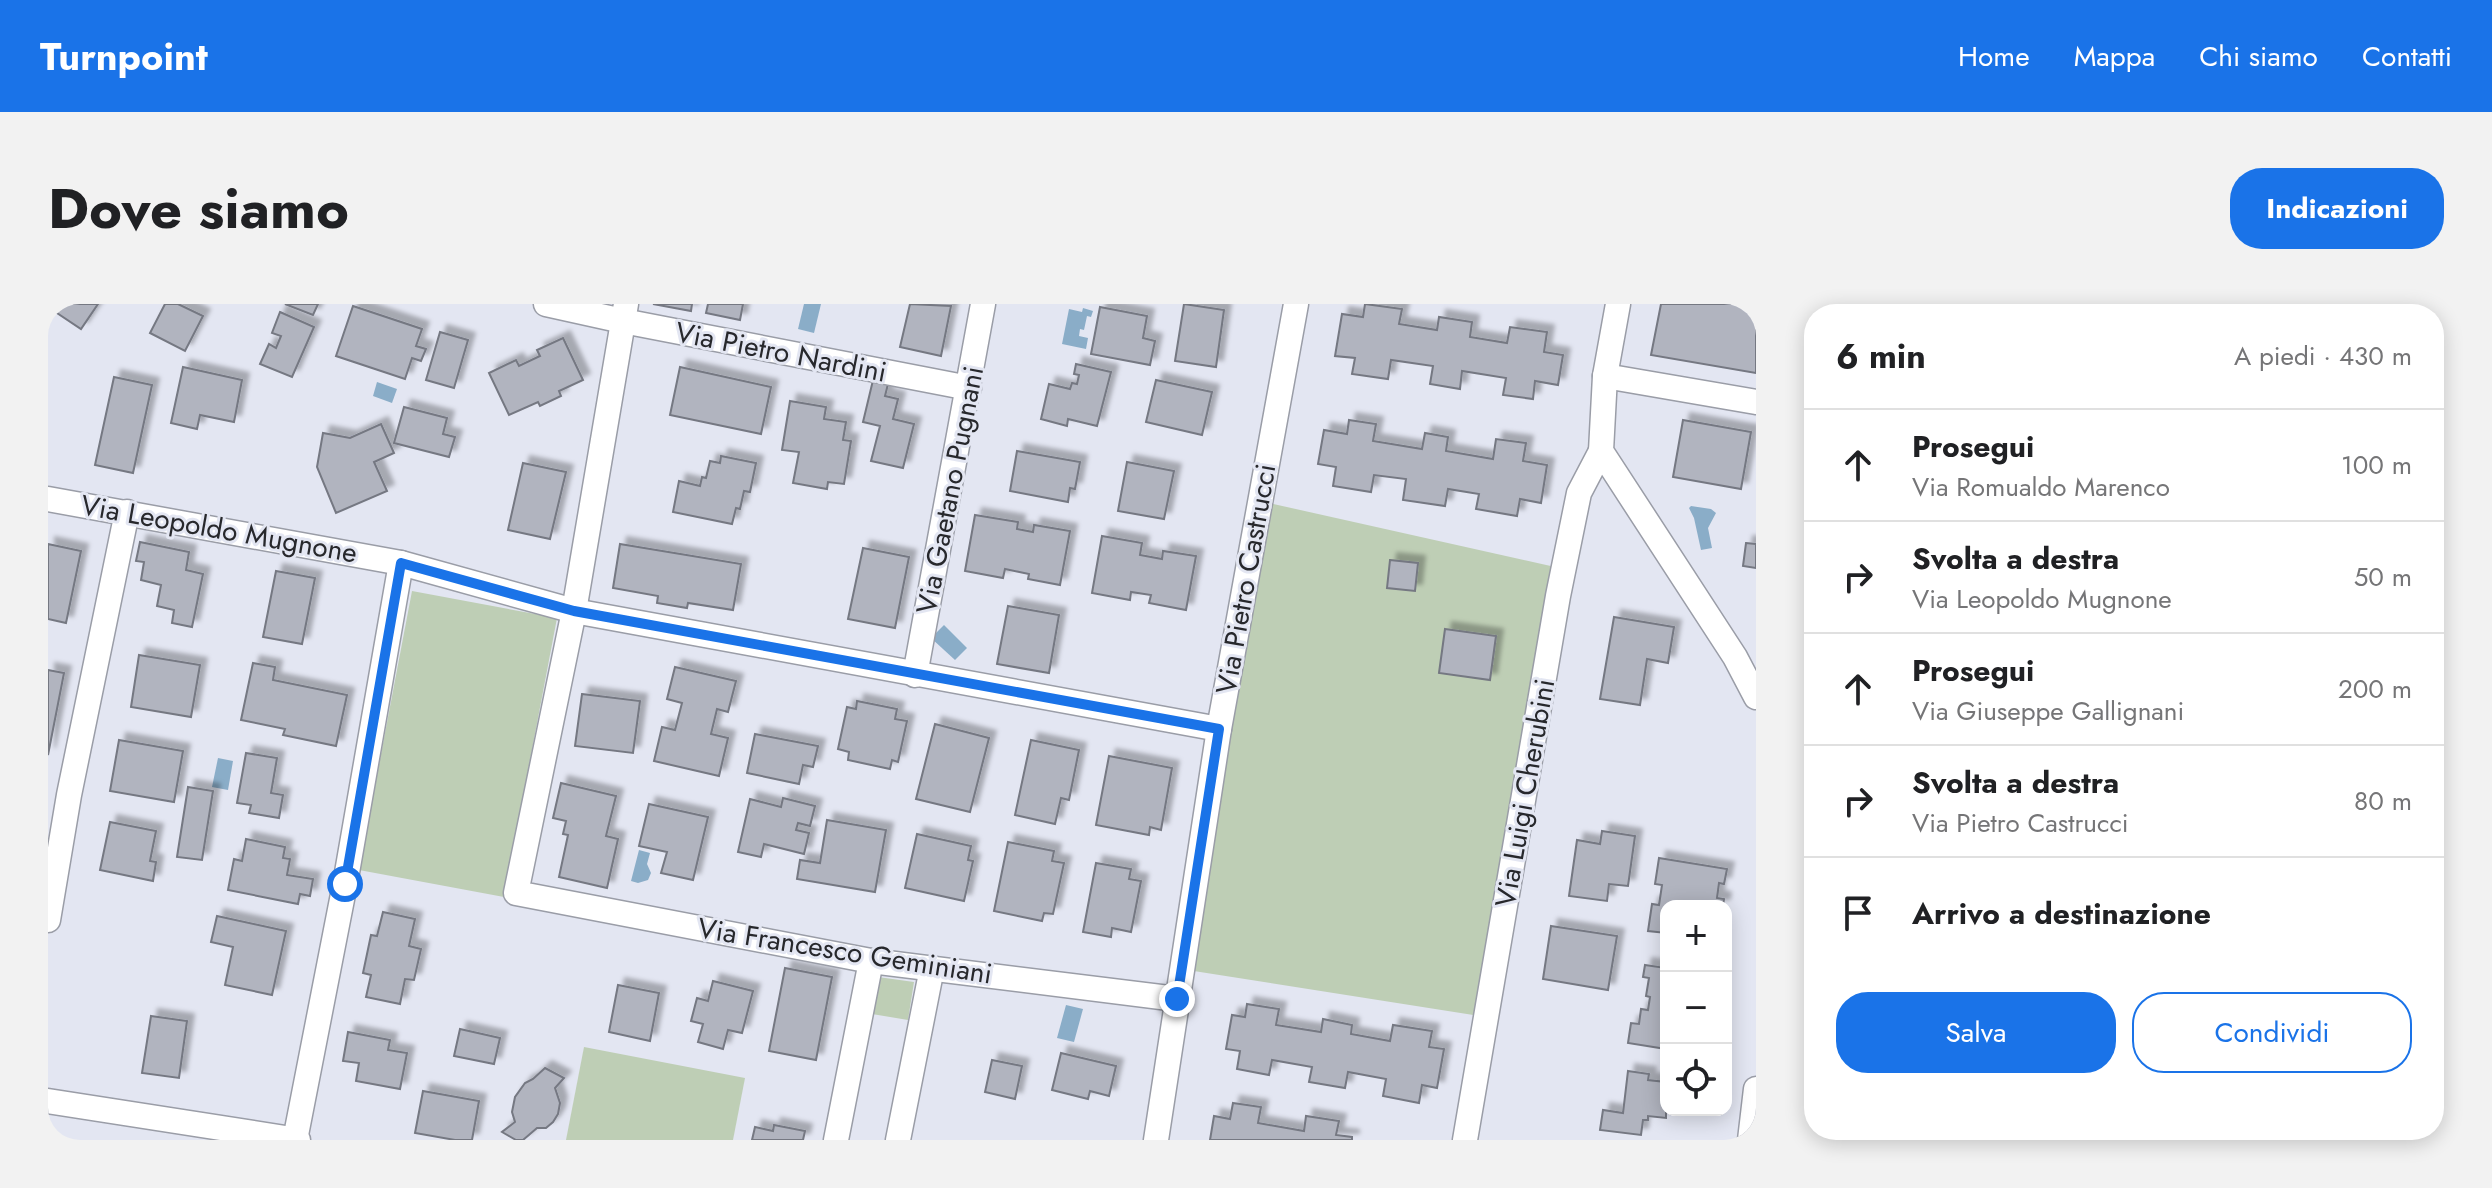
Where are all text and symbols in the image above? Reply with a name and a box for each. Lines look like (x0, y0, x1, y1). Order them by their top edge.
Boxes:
text: Turnpoint (40, 29, 208, 84)
text: Home (1958, 36, 2030, 77)
text: Mappa (2074, 36, 2155, 77)
text: Chi siamo (2199, 36, 2318, 77)
text: Contatti (2362, 36, 2452, 77)
text: Dove siamo (48, 168, 349, 249)
button: Indicazioni (2230, 168, 2444, 249)
street label: Via Pietro Nardini (672, 311, 890, 393)
text: 6 min (1836, 332, 1926, 381)
text: A piedi · 430 m (2234, 337, 2412, 375)
street label: Via Gaetano Pugnani (906, 363, 994, 617)
text: Prosegui (1912, 425, 2034, 468)
icon: ahead (1836, 443, 1880, 487)
text: 100 m (2341, 446, 2412, 484)
street label: Via Pietro Castrucci (1206, 461, 1286, 697)
text: Via Romualdo Marenco (1912, 468, 2170, 506)
street label: Via Leopoldo Mugnone (78, 485, 360, 573)
text: Svolta a destra (1912, 537, 2119, 580)
icon: right (1836, 555, 1880, 599)
text: 50 m (2354, 558, 2412, 596)
text: Via Leopoldo Mugnone (1912, 580, 2172, 618)
text: Prosegui (1912, 649, 2034, 692)
icon: ahead (1836, 667, 1880, 711)
text: 200 m (2338, 670, 2412, 708)
street label: Via Luigi Cherubini (1485, 676, 1565, 910)
text: Via Giuseppe Gallignani (1912, 692, 2184, 730)
text: Svolta a destra (1912, 761, 2119, 804)
icon: right (1836, 779, 1880, 823)
text: 80 m (2354, 782, 2412, 820)
text: Via Pietro Castrucci (1912, 804, 2129, 842)
route start (327, 866, 363, 902)
icon: arrive (1836, 891, 1880, 935)
text: Arrivo a destinazione (1912, 892, 2211, 935)
map controls (1660, 900, 1732, 1116)
button: + (1660, 900, 1732, 972)
street label: Via Francesco Geminiani (695, 907, 995, 995)
button: − (1660, 972, 1732, 1044)
route end (1159, 981, 1195, 1017)
button: Salva (1836, 992, 2116, 1073)
button: Condividi (2132, 992, 2412, 1073)
button: locate (1660, 1044, 1732, 1116)

